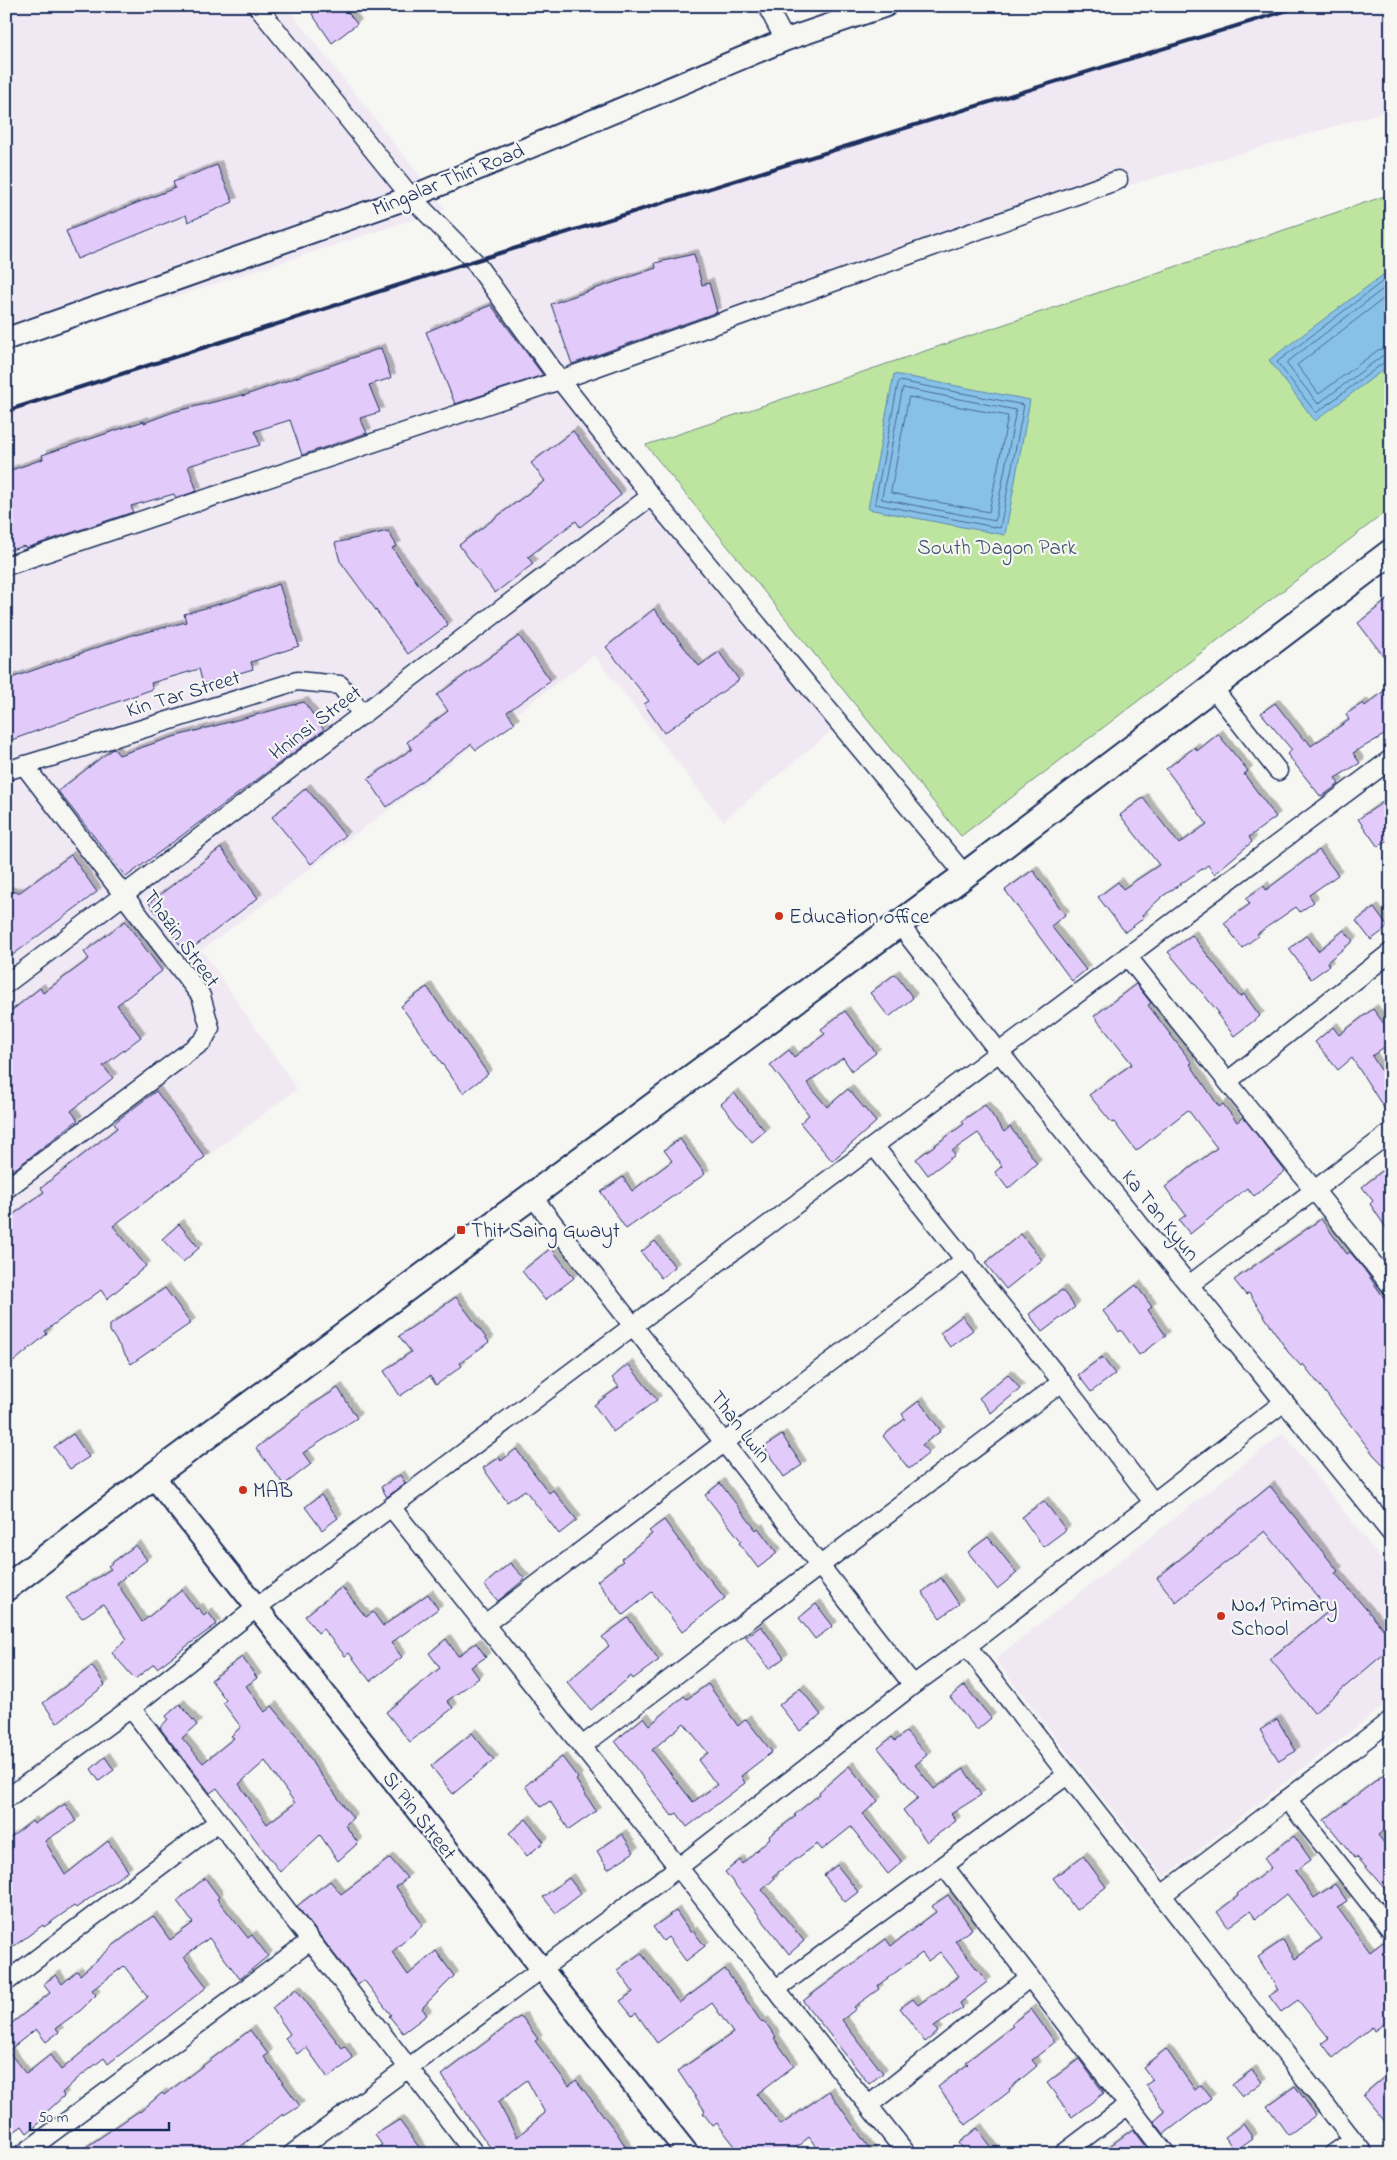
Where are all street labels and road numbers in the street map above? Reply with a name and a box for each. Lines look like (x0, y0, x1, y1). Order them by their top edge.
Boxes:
street label: Mingalar Thiri Road (368, 137, 530, 227)
street label: Kin Tar Street (123, 663, 244, 726)
street label: Hninsi Street (264, 679, 369, 768)
street label: Thazin Street (135, 884, 226, 994)
street label: Ka Tan Kyun (1112, 1164, 1206, 1270)
street label: Than Lwin (702, 1385, 777, 1470)
street label: Si Pin Street (374, 1765, 463, 1867)

